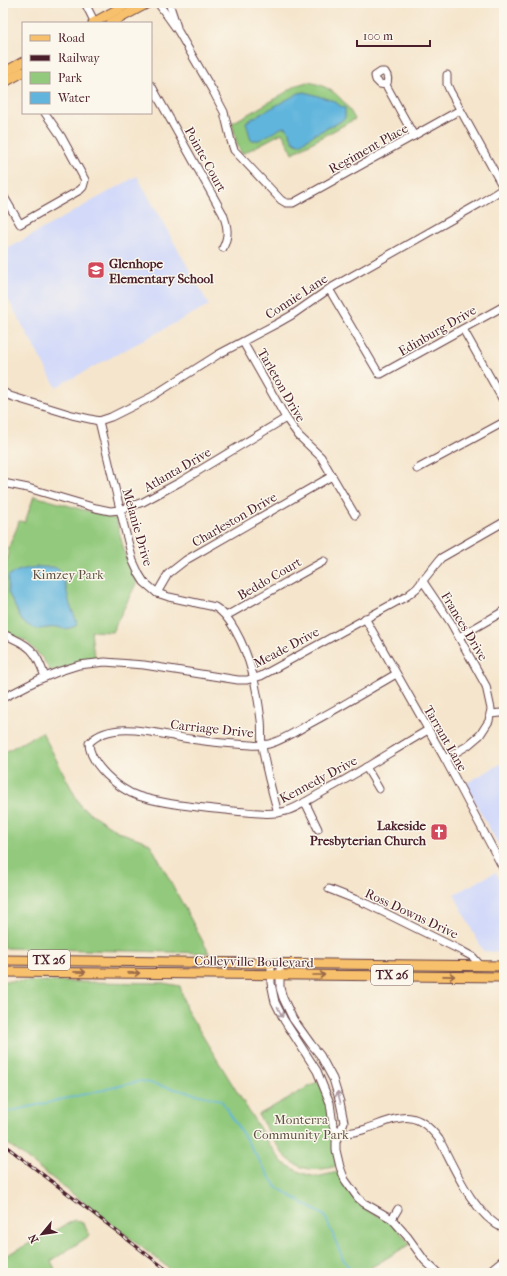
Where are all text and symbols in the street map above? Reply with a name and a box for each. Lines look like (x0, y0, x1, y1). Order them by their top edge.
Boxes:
legend (22, 22, 152, 114)
scale bar (357, 22, 430, 48)
text: 100 m (363, 29, 393, 43)
text: Road (58, 31, 85, 45)
text: Railway (58, 51, 100, 65)
text: Park (58, 71, 83, 85)
text: Water (57, 91, 91, 105)
street label: Regiment Place (326, 120, 411, 176)
street label: Pointe Court (182, 124, 230, 195)
place label: Glenhope Elementary School (109, 256, 214, 287)
school or university icon: Glenhope Elementary School (86, 260, 106, 280)
street label: Connie Lane (262, 270, 331, 322)
street label: Edinburg Drive (396, 302, 479, 359)
street label: Tarleton Drive (255, 346, 309, 425)
street label: Atlanta Drive (140, 444, 214, 495)
street label: Melanie Drive (119, 487, 156, 568)
street label: Charleston Drive (189, 489, 280, 550)
street label: Beddo Court (235, 554, 304, 603)
park label: Kimzey Park (32, 567, 104, 582)
street label: Frances Drive (438, 589, 491, 664)
street label: Meade Drive (251, 624, 322, 671)
street label: Tarrant Lane (421, 703, 471, 774)
street label: Carriage Drive (170, 717, 255, 740)
street label: Kennedy Drive (277, 752, 360, 806)
place label: Lakeside Presbyterian Church (310, 818, 427, 849)
church icon: Lakeside Presbyterian Church (429, 822, 449, 842)
street label: Ross Downs Drive (363, 885, 461, 942)
road number: TX 26 (28, 950, 70, 970)
street label: Colleyville Boulevard (194, 953, 315, 970)
road number: TX 26 (371, 965, 413, 985)
one-way arrow (73, 968, 86, 976)
one-way arrow (127, 969, 140, 977)
one-way arrow (312, 971, 325, 979)
one-way arrow (442, 972, 455, 980)
one-way arrow (277, 1005, 284, 1017)
one-way arrow (334, 1091, 342, 1104)
park label: Monterra Community Park (253, 1112, 349, 1142)
north arrow (22, 1214, 62, 1254)
text: N (26, 1231, 41, 1245)

